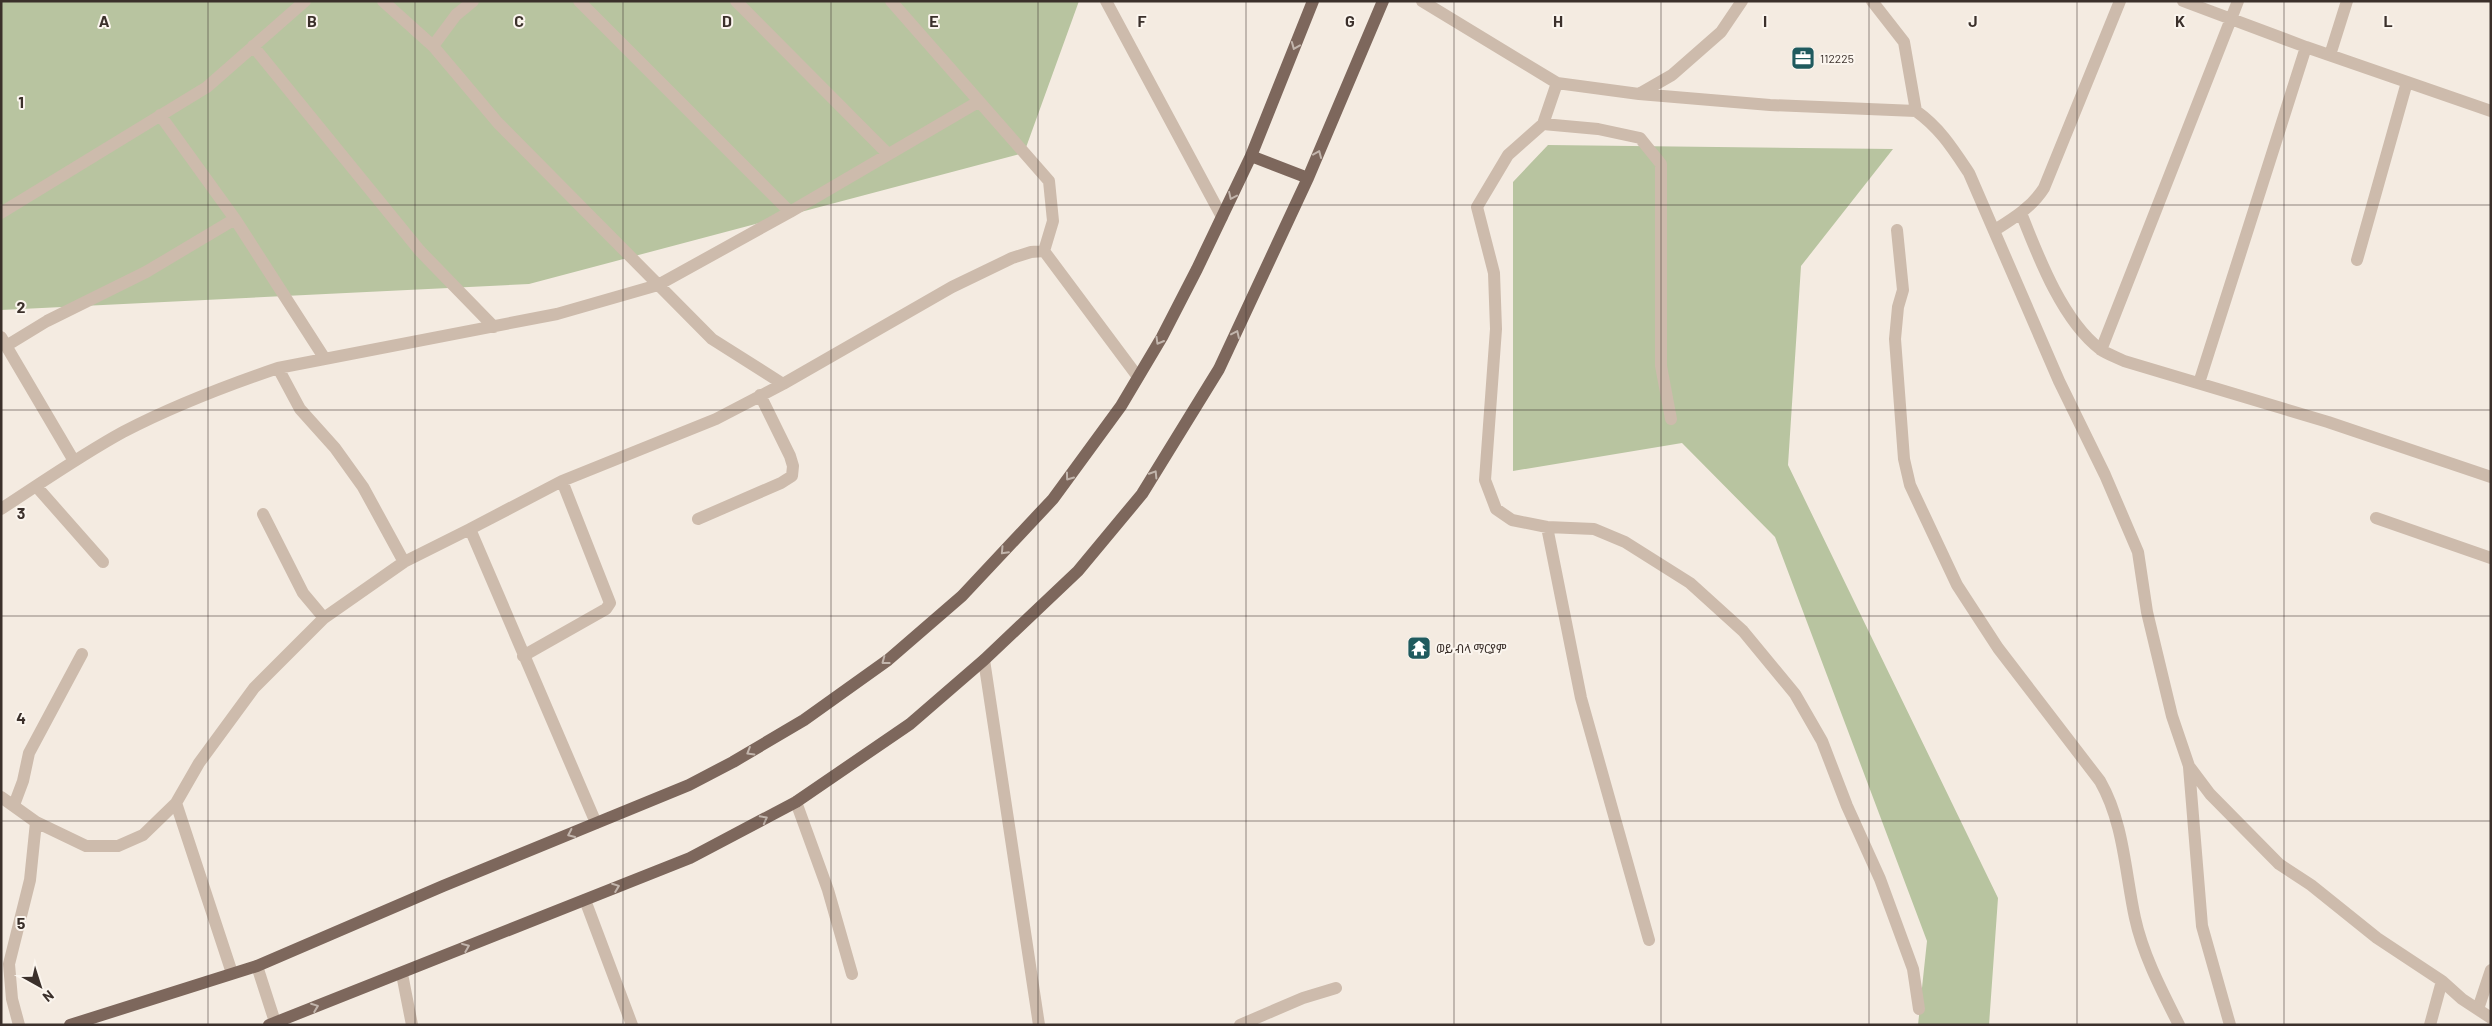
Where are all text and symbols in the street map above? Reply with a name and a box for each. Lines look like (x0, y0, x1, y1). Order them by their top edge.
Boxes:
text: A (99, 11, 110, 30)
text: B (307, 11, 317, 30)
text: C (514, 11, 524, 30)
text: D (722, 11, 732, 30)
text: E (929, 11, 939, 30)
text: F (1138, 11, 1147, 30)
text: G (1345, 11, 1355, 30)
text: H (1553, 11, 1563, 30)
text: I (1763, 11, 1767, 30)
text: J (1968, 11, 1978, 30)
text: K (2175, 11, 2185, 30)
text: L (2383, 11, 2393, 30)
one-way arrow (1290, 42, 1300, 50)
office icon: 112225 (1790, 45, 1816, 71)
place label: 112225 (1820, 51, 1854, 65)
text: 1 (18, 92, 24, 111)
one-way arrow (1312, 150, 1323, 159)
one-way arrow (1227, 191, 1238, 200)
text: 2 (17, 297, 26, 316)
one-way arrow (1229, 330, 1240, 339)
one-way arrow (1155, 336, 1165, 345)
one-way arrow (1148, 470, 1158, 479)
one-way arrow (1066, 471, 1075, 481)
text: 3 (17, 503, 25, 522)
one-way arrow (1001, 545, 1010, 554)
temple icon: ወይ ብላ ማርያም (1406, 635, 1432, 661)
place label: ወይ ብላ ማርያም (1436, 641, 1507, 655)
one-way arrow (882, 656, 891, 664)
text: 4 (16, 708, 26, 727)
one-way arrow (747, 745, 756, 755)
one-way arrow (758, 815, 767, 825)
one-way arrow (567, 828, 576, 839)
one-way arrow (611, 882, 620, 893)
text: 5 (17, 913, 26, 932)
one-way arrow (461, 943, 470, 954)
north arrow (15, 961, 65, 1011)
text: N (40, 987, 57, 1006)
one-way arrow (310, 1003, 318, 1013)

